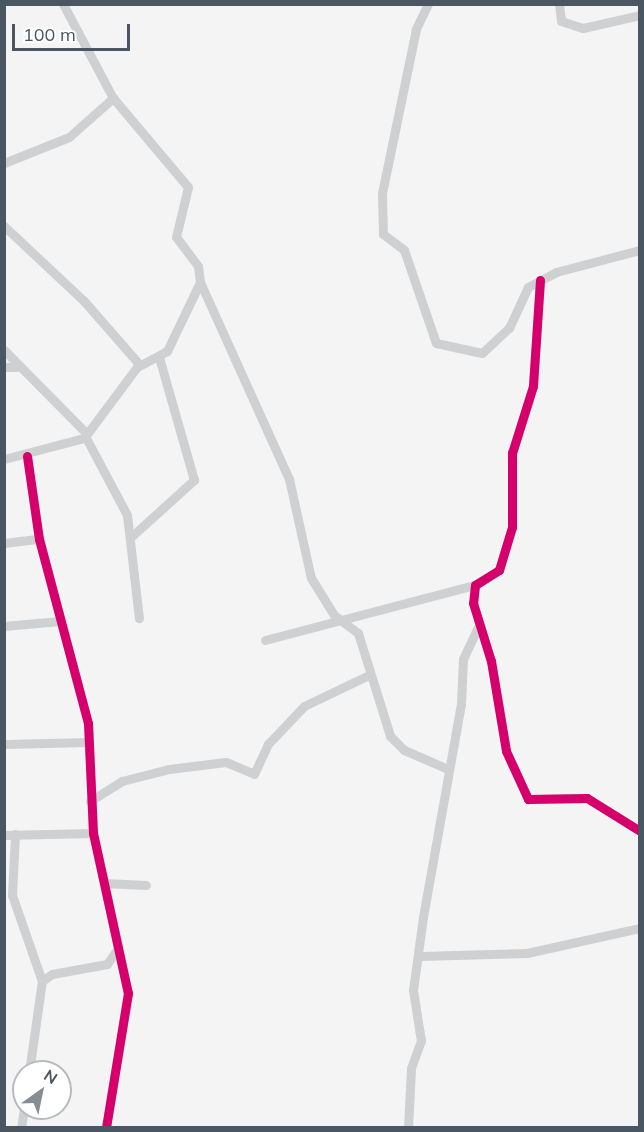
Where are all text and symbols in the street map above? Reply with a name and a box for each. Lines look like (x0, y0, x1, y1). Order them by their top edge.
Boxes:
scale bar (15, 12, 134, 50)
text: 100 m (23, 23, 76, 46)
north arrow (12, 1060, 72, 1120)
text: N (40, 1065, 61, 1088)

